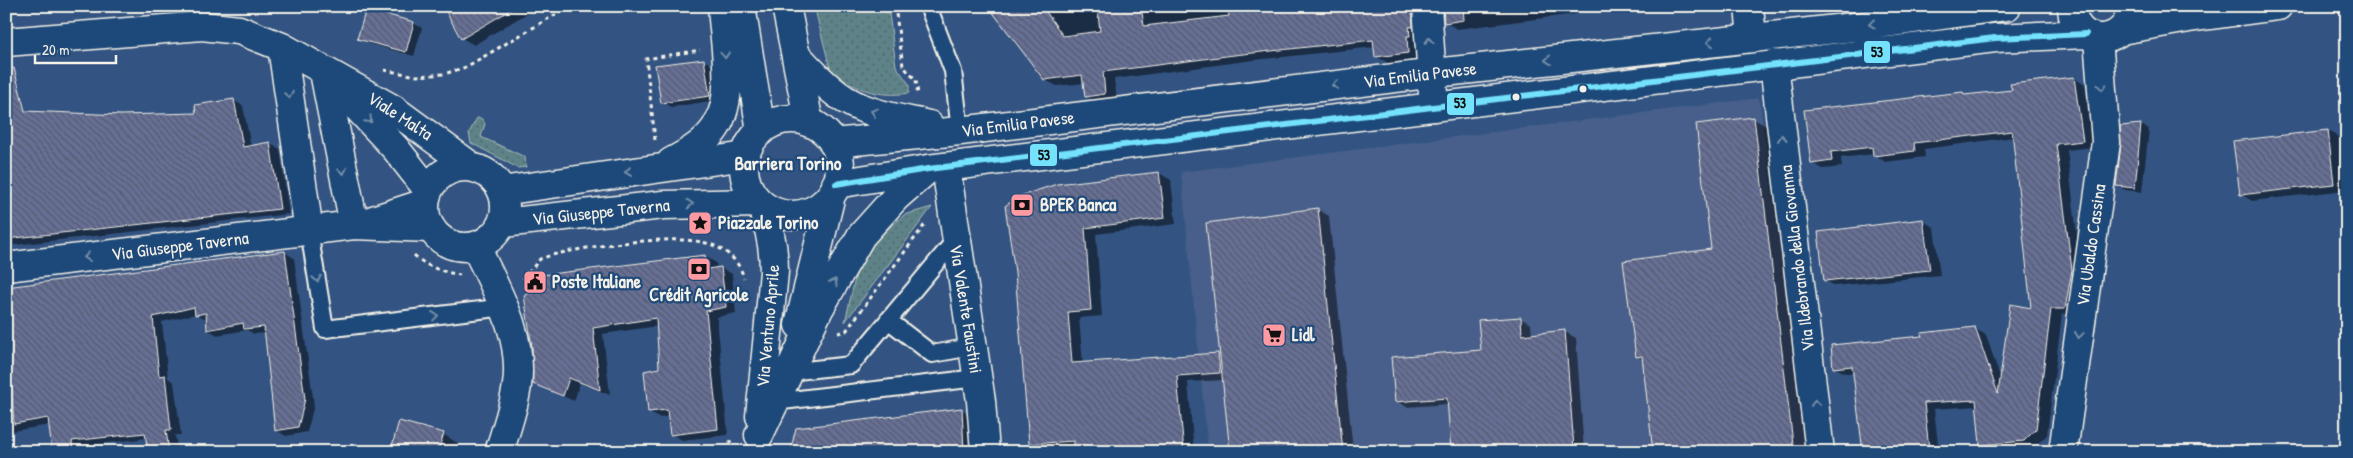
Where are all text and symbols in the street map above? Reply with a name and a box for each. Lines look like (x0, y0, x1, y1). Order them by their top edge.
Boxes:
one-way arrow (1867, 19, 1876, 29)
scale bar (35, 32, 116, 64)
one-way arrow (1424, 36, 1435, 44)
one-way arrow (1706, 36, 1714, 47)
text: 20 m (42, 39, 69, 60)
line badge: 53 (1863, 40, 1891, 64)
text: 53 (1871, 42, 1884, 61)
one-way arrow (719, 51, 730, 59)
one-way arrow (1544, 54, 1552, 65)
street label: Via Emilia Pavese (1362, 55, 1478, 94)
one-way arrow (1331, 79, 1339, 90)
one-way arrow (2096, 83, 2107, 91)
unlabelled marker (1578, 84, 1588, 94)
street label: Viale Malta (363, 85, 438, 146)
one-way arrow (283, 90, 293, 99)
line badge: 53 (1446, 92, 1475, 116)
unlabelled marker (1511, 92, 1521, 102)
text: 53 (1454, 93, 1467, 112)
street label: Via Emilia Pavese (960, 104, 1076, 143)
one-way arrow (871, 108, 879, 118)
one-way arrow (363, 114, 372, 123)
one-way arrow (1777, 133, 1788, 141)
line badge: 53 (1029, 143, 1058, 167)
text: 53 (1038, 145, 1051, 164)
district label: Barriera Torino (734, 150, 842, 176)
street label: Via Ildebrando della Giovanna (1773, 164, 1820, 352)
one-way arrow (338, 166, 348, 175)
one-way arrow (624, 167, 632, 177)
street label: Via Ubaldo Cassina (2070, 182, 2111, 308)
street label: Via Giuseppe Taverna (531, 192, 671, 231)
bank icon: BPER Banca (1009, 192, 1035, 218)
place label: BPER Banca (1040, 192, 1117, 217)
one-way arrow (687, 198, 695, 209)
place icon: Piazzale Torino (687, 210, 713, 236)
place label: Piazzale Torino (718, 210, 819, 235)
street label: Via Giuseppe Taverna (110, 225, 250, 266)
street label: Via Valente Faustini (944, 243, 989, 375)
one-way arrow (83, 251, 91, 262)
bank icon: Crédit Agricole (686, 256, 712, 282)
street label: Via Ventuno Aprile (750, 264, 785, 388)
public building icon: Poste Italiane (522, 269, 548, 295)
place label: Poste Italiane (552, 269, 642, 294)
one-way arrow (311, 275, 321, 283)
one-way arrow (828, 278, 838, 287)
place label: Crédit Agricole (649, 282, 749, 308)
one-way arrow (432, 311, 440, 322)
supermarket icon: Lidl (1261, 322, 1287, 348)
place label: Lidl (1292, 322, 1316, 347)
one-way arrow (2074, 331, 2085, 339)
one-way arrow (1810, 399, 1821, 407)

